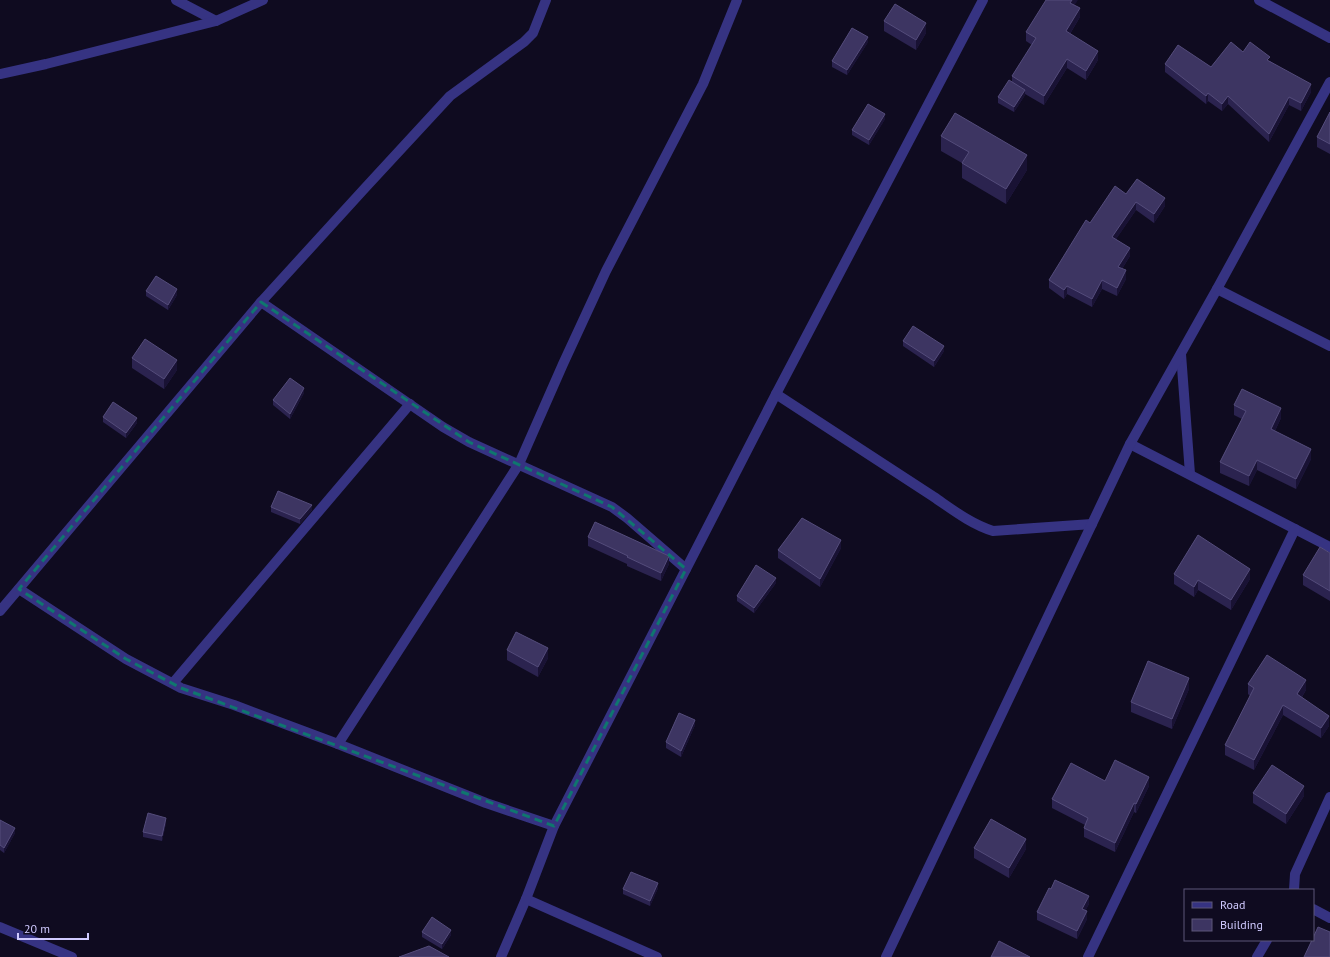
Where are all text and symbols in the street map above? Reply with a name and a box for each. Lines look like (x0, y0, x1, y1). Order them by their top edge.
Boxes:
legend (1184, 889, 1314, 941)
text: Road (1220, 897, 1245, 912)
scale bar (18, 915, 88, 941)
text: Building (1220, 917, 1263, 932)
text: 20 m (24, 921, 50, 936)

